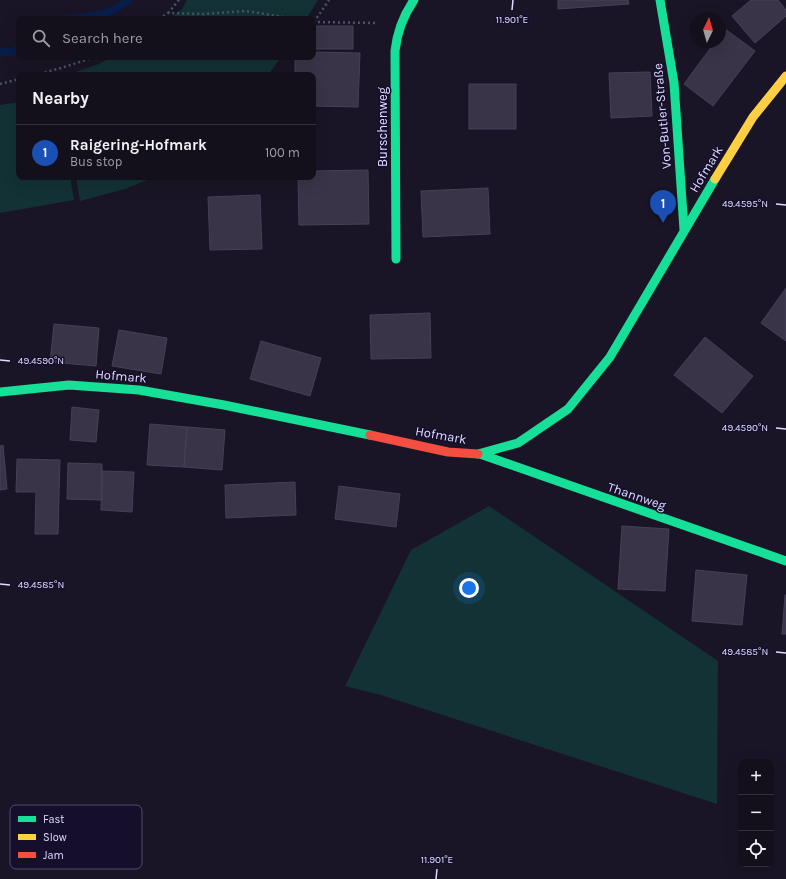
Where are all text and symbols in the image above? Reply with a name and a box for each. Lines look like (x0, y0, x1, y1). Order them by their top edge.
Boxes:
north arrow (690, 12, 726, 48)
text: 11.901°E (496, 14, 528, 26)
search box (16, 16, 316, 60)
icon: search (30, 27, 52, 49)
text: Search here (62, 29, 143, 47)
street label: Von-Butler-Straße (650, 62, 674, 169)
street label: Burschenweg (375, 86, 390, 167)
text: Nearby (32, 88, 89, 108)
text: Raigering-Hofmark (70, 136, 207, 154)
street label: Hofmark (686, 143, 726, 195)
text: 1 (43, 145, 47, 160)
text: 100 m (265, 145, 300, 160)
text: Bus stop (70, 154, 122, 169)
pin: 1 (650, 190, 676, 223)
text: 49.4595°N (722, 198, 768, 210)
text: 49.4590°N (18, 355, 64, 367)
street label: Hofmark (95, 366, 147, 386)
text: 49.4590°N (722, 422, 768, 434)
street label: Hofmark (414, 423, 468, 447)
street label: Thannweg (606, 479, 669, 513)
your location (459, 578, 479, 598)
text: 49.4585°N (18, 579, 64, 591)
text: 49.4585°N (722, 646, 768, 658)
map controls (738, 759, 774, 867)
button: + (738, 759, 774, 795)
button: − (738, 795, 774, 831)
legend (10, 805, 142, 869)
text: Fast (43, 813, 64, 826)
text: Slow (43, 831, 67, 844)
button: locate (738, 831, 774, 867)
text: Jam (43, 849, 64, 862)
text: 11.901°E (421, 854, 453, 866)

